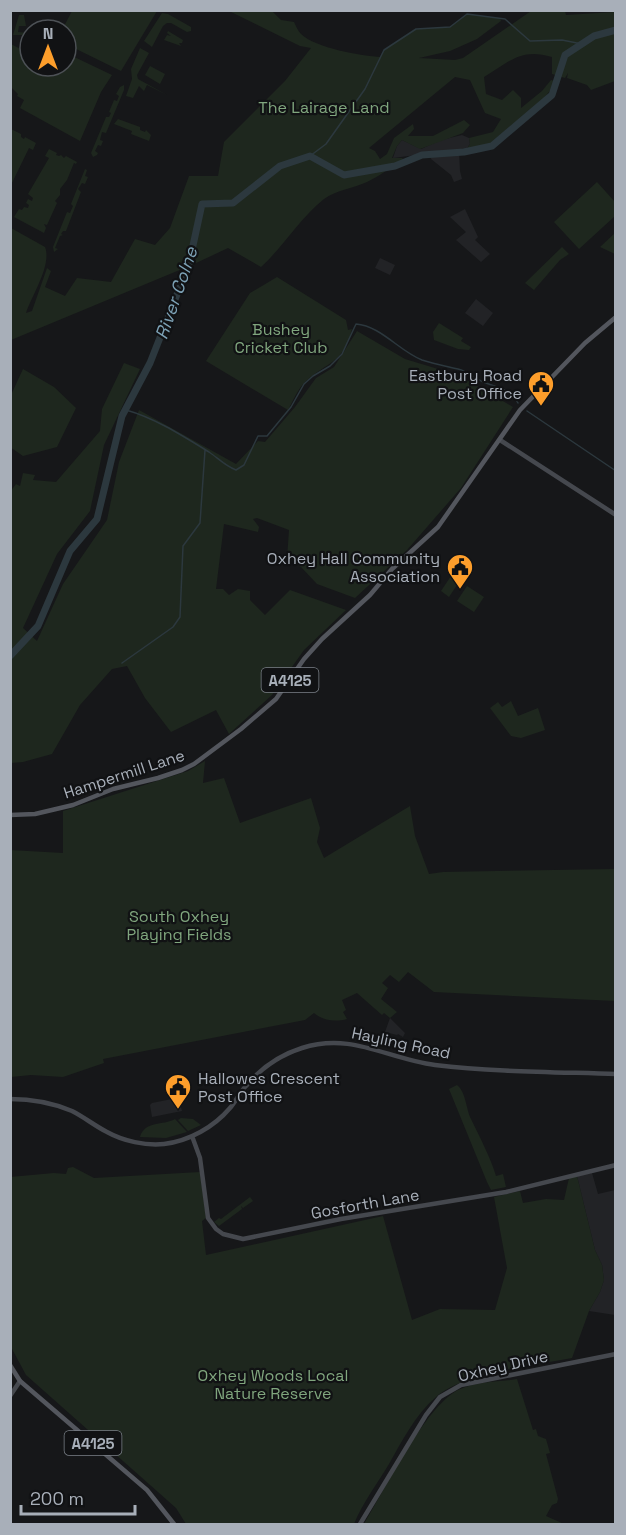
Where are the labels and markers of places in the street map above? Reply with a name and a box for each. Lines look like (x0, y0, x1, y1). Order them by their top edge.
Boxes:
place label: Eastbury Road Post Office (409, 365, 522, 404)
public building icon: Eastbury Road Post Office (526, 369, 556, 407)
place label: Oxhey Hall Community Association (267, 548, 440, 587)
public building icon: Oxhey Hall Community Association (445, 552, 475, 590)
place label: Hallowes Crescent Post Office (198, 1068, 340, 1107)
public building icon: Hallowes Crescent Post Office (163, 1072, 193, 1110)

